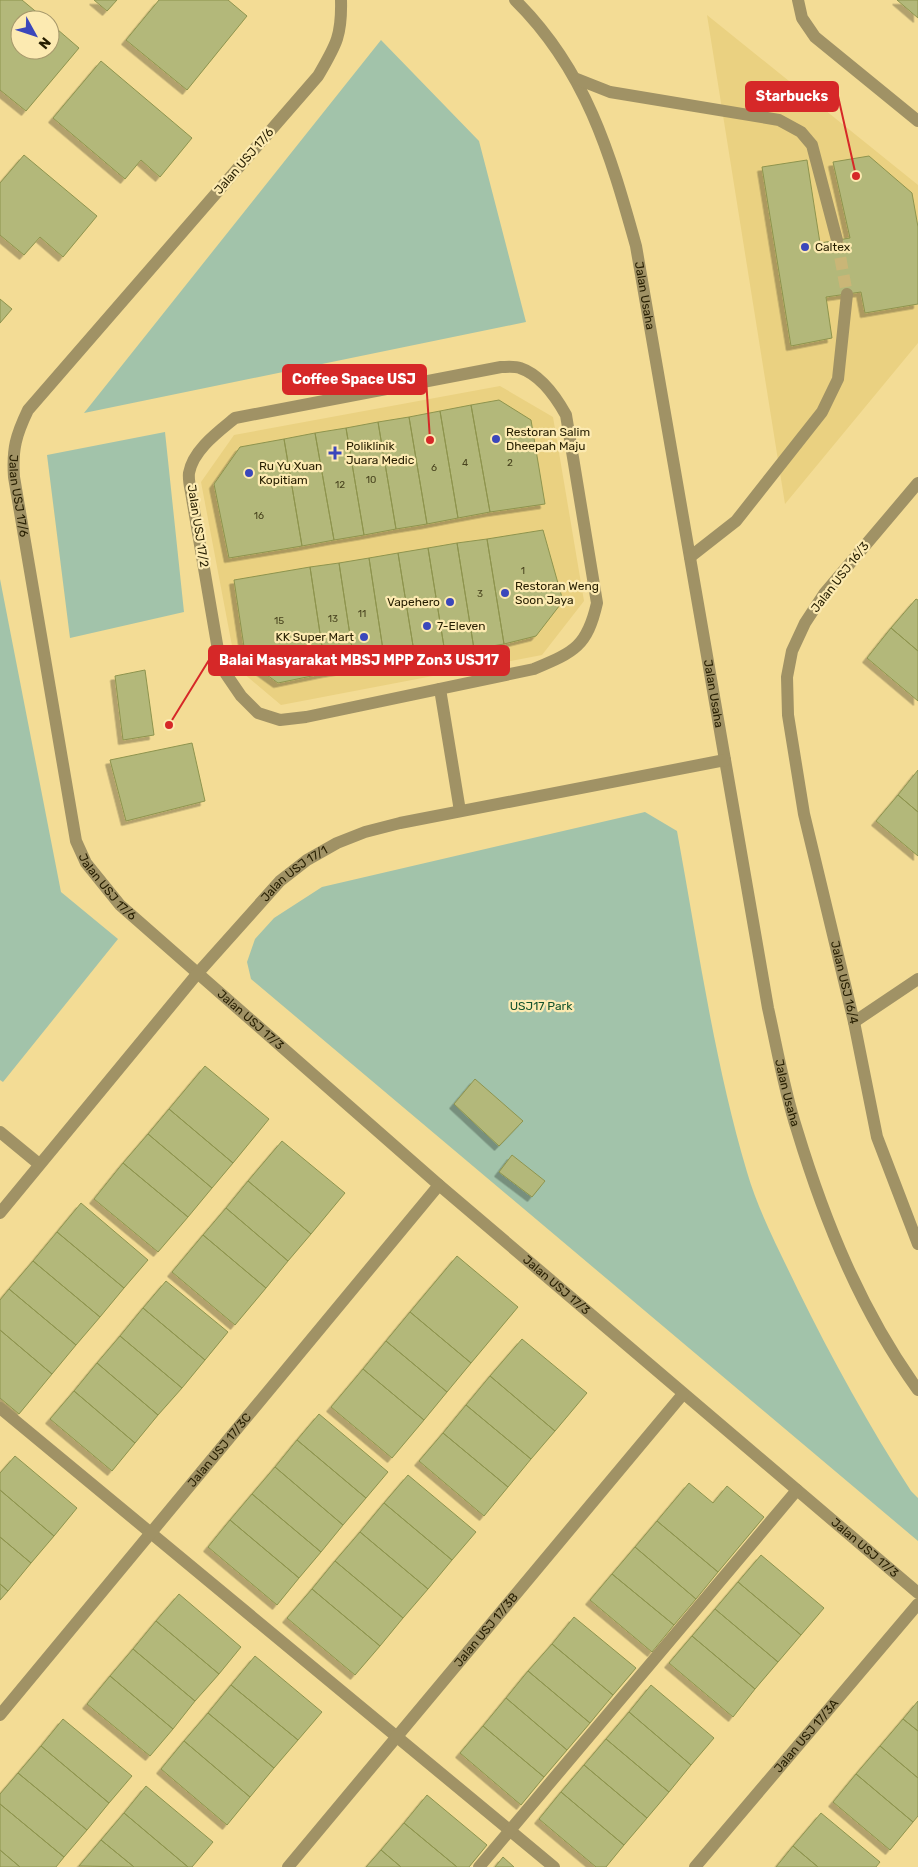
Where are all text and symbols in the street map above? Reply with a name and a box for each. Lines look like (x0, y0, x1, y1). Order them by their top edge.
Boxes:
north arrow (10, 10, 60, 60)
text: N (35, 34, 54, 52)
callout: Starbucks (746, 82, 838, 111)
text: Starbucks (756, 88, 828, 105)
street label: Jalan USJ 17/6 (211, 125, 277, 197)
place label: Caltex (815, 240, 851, 254)
marker: Caltex (799, 241, 811, 253)
street label: Jalan Usaha (632, 260, 657, 331)
callout: Coffee Space USJ (283, 365, 426, 394)
text: Coffee Space USJ (292, 371, 416, 388)
place label: Restoran Salim Dheepah Maju (506, 425, 590, 453)
marker: Restoran Salim Dheepah Maju (490, 433, 502, 445)
place label: Poliklinik Juara Medic (346, 439, 415, 467)
marker: Poliklinik Juara Medic (328, 446, 342, 460)
street label: Jalan USJ 17/6 (6, 454, 31, 538)
house number: 4 (462, 457, 468, 469)
house number: 2 (507, 457, 513, 469)
place label: Ru Yu Xuan Kopitiam (259, 459, 322, 487)
house number: 6 (431, 462, 437, 474)
marker: Ru Yu Xuan Kopitiam (243, 467, 255, 479)
house number: 10 (366, 474, 376, 486)
house number: 12 (335, 479, 345, 491)
street label: Jalan USJ 17/2 (185, 484, 211, 568)
house number: 16 (254, 510, 264, 522)
street label: Jalan USJ 16/3 (808, 539, 872, 615)
house number: 1 (521, 565, 525, 577)
place label: Restoran Weng Soon Jaya (515, 579, 599, 607)
marker: Restoran Weng Soon Jaya (499, 587, 511, 599)
house number: 3 (477, 588, 483, 600)
place label: Vapehero (387, 595, 440, 609)
marker: Vapehero (444, 596, 456, 608)
house number: 11 (358, 608, 366, 620)
house number: 13 (328, 613, 338, 625)
house number: 15 (274, 615, 284, 627)
place label: 7-Eleven (437, 619, 486, 633)
marker: 7-Eleven (421, 620, 433, 632)
place label: KK Super Mart (276, 630, 354, 644)
marker: KK Super Mart (358, 631, 370, 643)
callout: Balai Masyarakat MBSJ MPP Zon3 USJ17 (209, 646, 509, 675)
text: Balai Masyarakat MBSJ MPP Zon3 USJ17 (219, 652, 499, 669)
street label: Jalan Usaha (701, 658, 726, 729)
street label: Jalan USJ 17/1 (258, 843, 330, 905)
street label: Jalan USJ 17/6 (76, 851, 139, 923)
street label: Jalan USJ 16/4 (828, 939, 861, 1026)
street label: Jalan USJ 17/3 (214, 987, 287, 1053)
park label: USJ17 Park (510, 999, 573, 1013)
street label: Jalan Usaha (772, 1058, 802, 1128)
street label: Jalan USJ 17/3 (520, 1252, 593, 1318)
street label: Jalan USJ 17/3C (185, 1410, 254, 1490)
street label: Jalan USJ 17/3 (828, 1515, 901, 1580)
street label: Jalan USJ 17/3B (451, 1590, 521, 1670)
street label: Jalan USJ 17/3A (771, 1696, 841, 1775)

